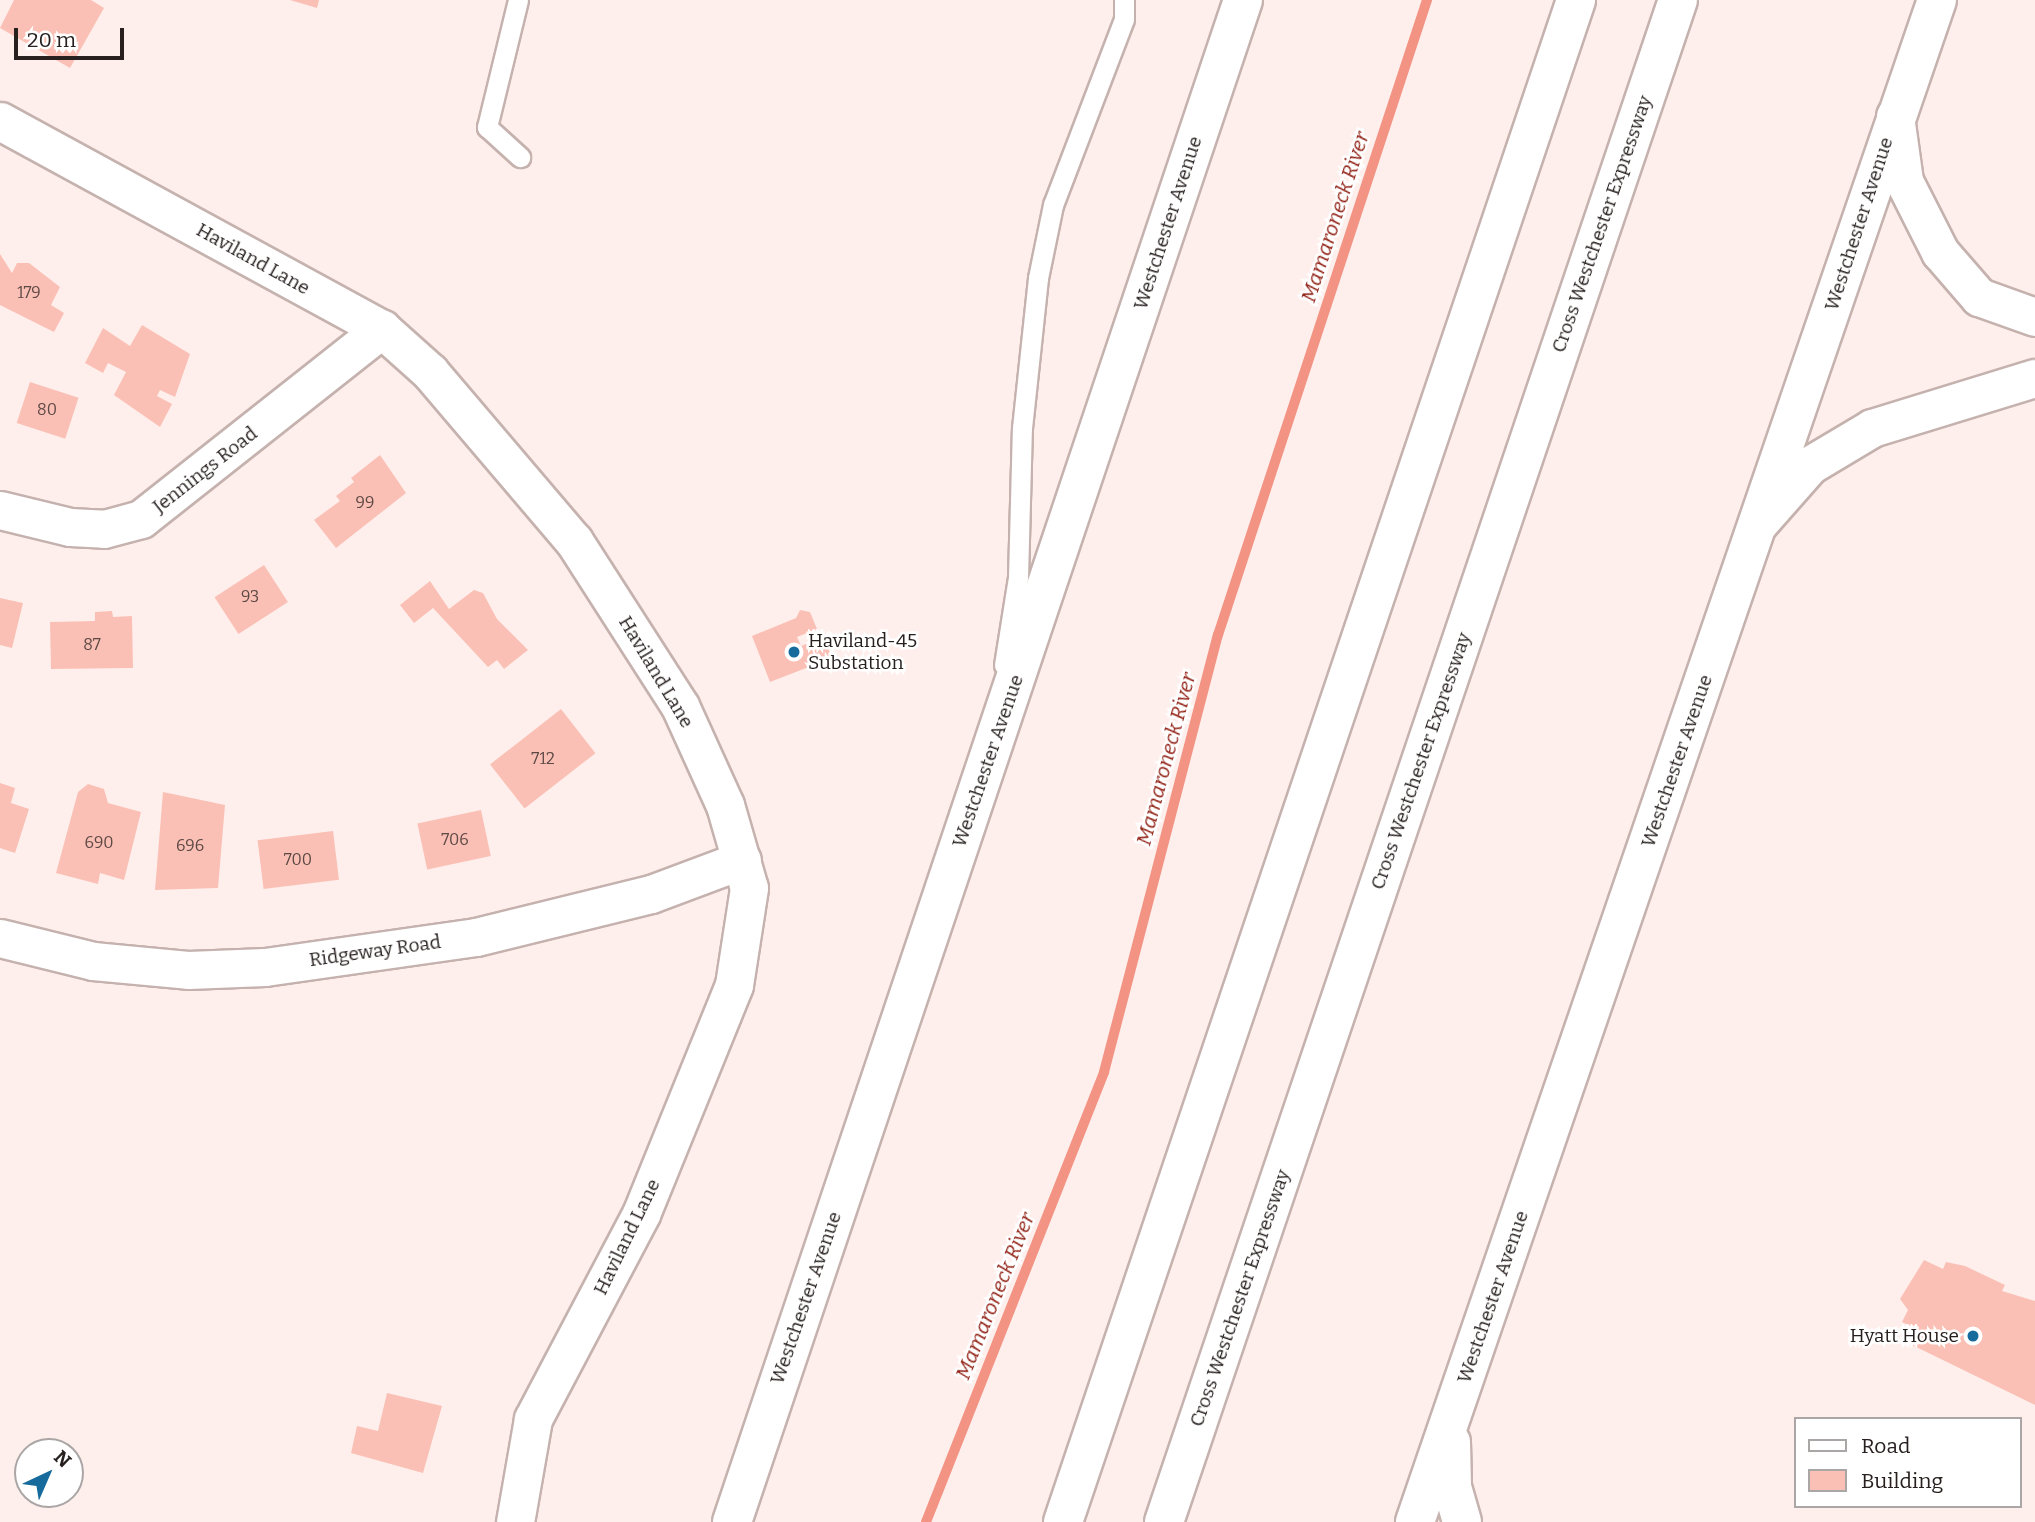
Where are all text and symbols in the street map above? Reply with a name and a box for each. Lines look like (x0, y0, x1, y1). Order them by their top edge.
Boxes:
scale bar (18, 14, 128, 58)
text: 20 m (27, 27, 76, 53)
street label: Cross Westchester Expressway (1547, 92, 1657, 356)
water label: Mamaroneck River (1296, 129, 1374, 305)
street label: Westchester Avenue (1129, 133, 1207, 313)
street label: Westchester Avenue (1820, 134, 1898, 314)
street label: Haviland Lane (192, 218, 314, 300)
house number: 179 (17, 283, 41, 303)
house number: 80 (37, 400, 57, 420)
street label: Jennings Road (148, 422, 262, 518)
house number: 99 (356, 493, 374, 513)
house number: 93 (241, 587, 259, 607)
street label: Haviland Lane (614, 612, 698, 732)
street label: Cross Westchester Expressway (1366, 629, 1476, 893)
place label: Haviland-45 Substation (808, 630, 917, 674)
house number: 87 (83, 635, 101, 655)
marker: Haviland-45 Substation (786, 644, 802, 660)
water label: Mamaroneck River (1131, 670, 1201, 848)
street label: Westchester Avenue (948, 672, 1028, 850)
street label: Westchester Avenue (1637, 672, 1717, 850)
house number: 712 (531, 749, 555, 769)
house number: 706 (441, 830, 469, 850)
house number: 690 (84, 833, 114, 853)
house number: 696 (176, 836, 204, 856)
house number: 700 (284, 850, 312, 870)
street label: Ridgeway Road (308, 930, 442, 972)
street label: Cross Westchester Expressway (1185, 1166, 1295, 1430)
street label: Haviland Lane (589, 1175, 665, 1299)
street label: Westchester Avenue (1453, 1208, 1533, 1386)
street label: Westchester Avenue (766, 1209, 846, 1387)
water label: Mamaroneck River (950, 1209, 1040, 1383)
place label: Hyatt House (1850, 1325, 1959, 1347)
marker: Hyatt House (1965, 1328, 1981, 1344)
legend (1794, 1417, 2021, 1508)
text: Road (1861, 1433, 1910, 1459)
north arrow (14, 1438, 84, 1508)
text: N (49, 1446, 76, 1472)
text: Building (1861, 1468, 1943, 1494)

